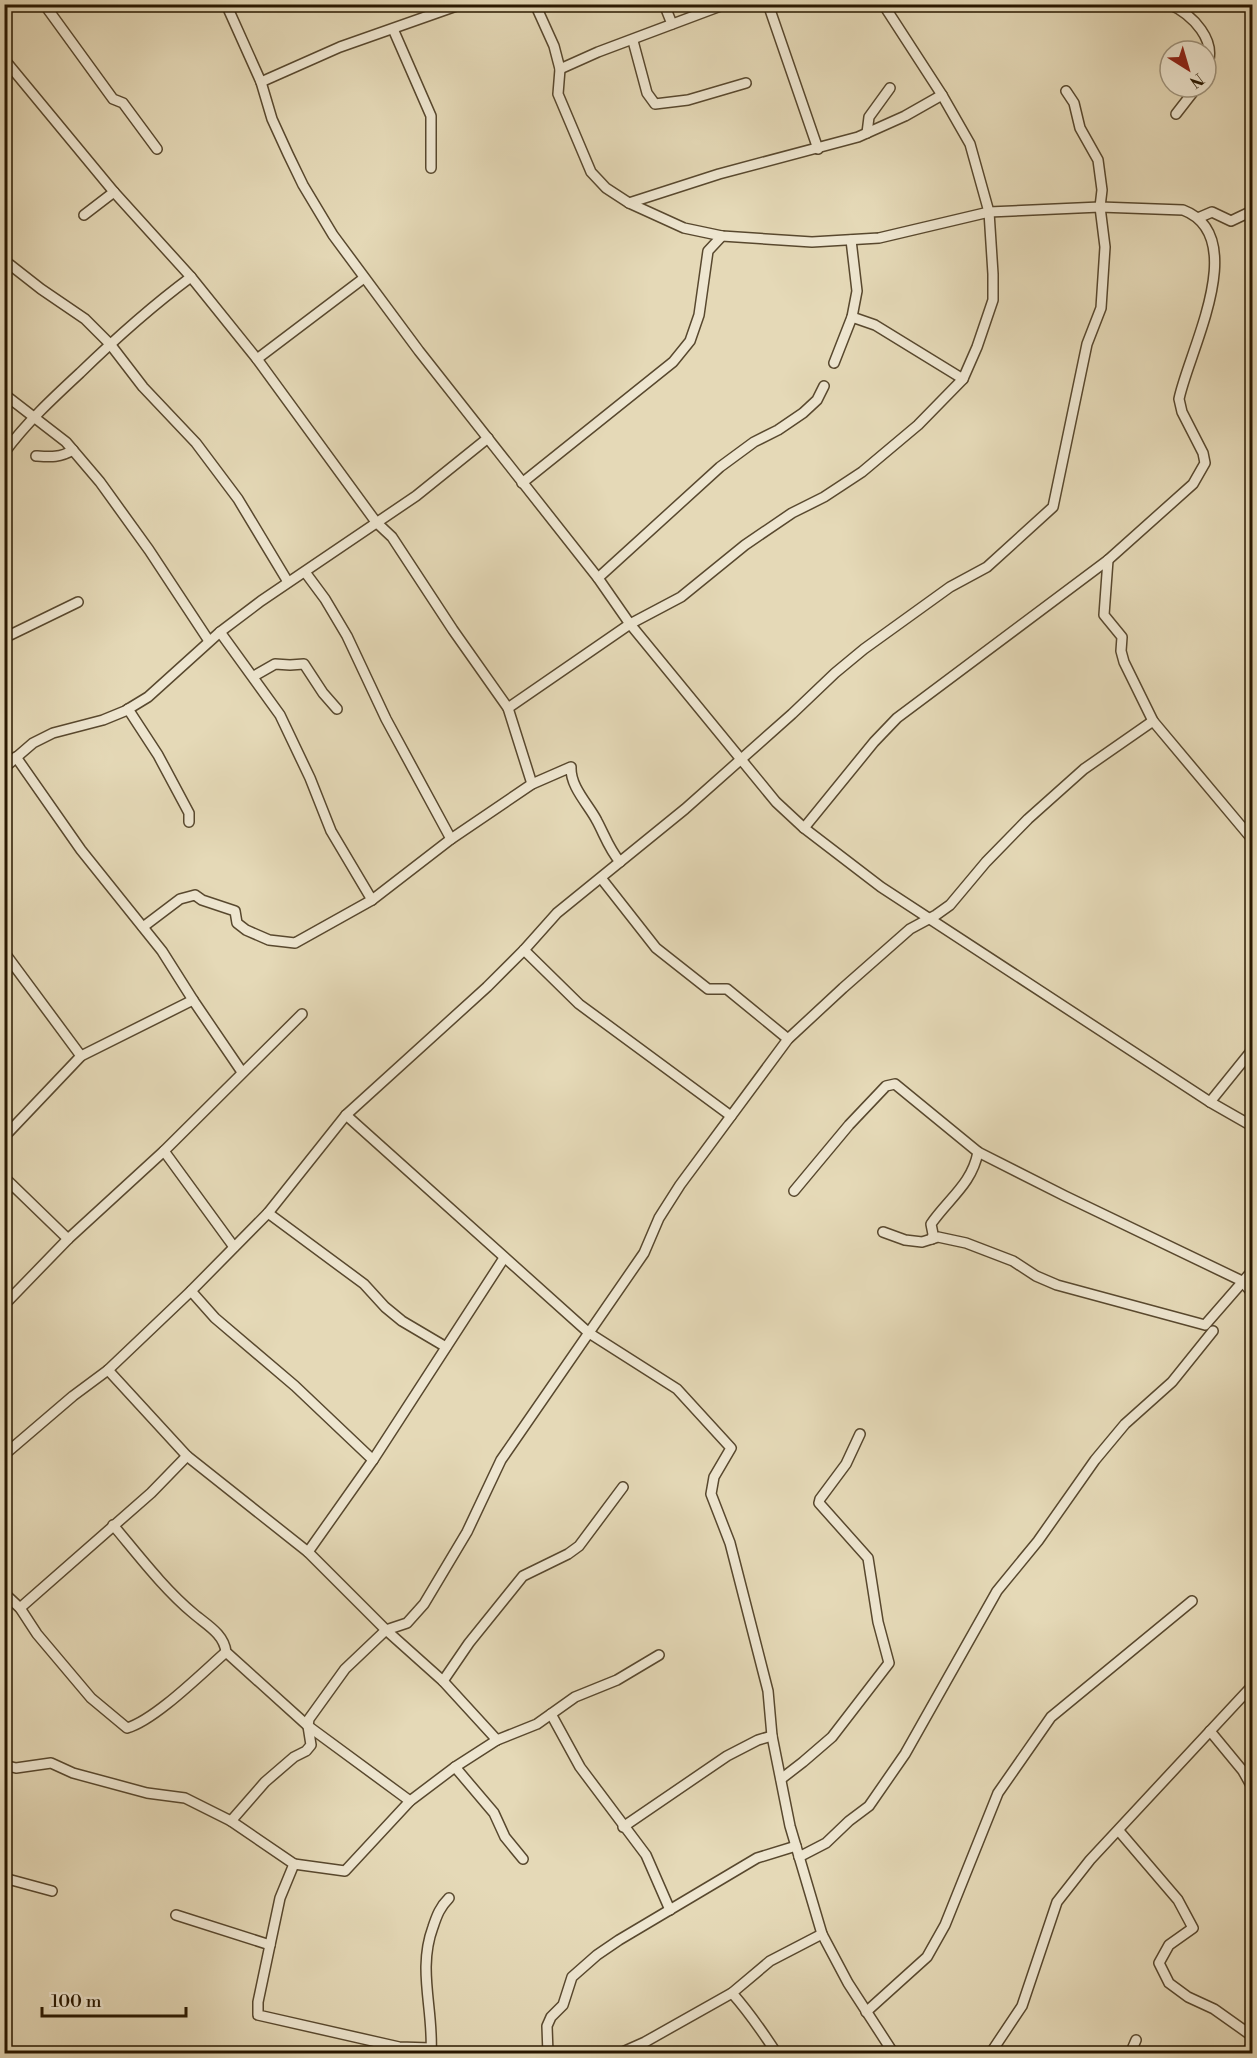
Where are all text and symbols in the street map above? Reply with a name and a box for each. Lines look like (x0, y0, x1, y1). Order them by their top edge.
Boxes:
north arrow (1158, 39, 1218, 99)
text: N (1185, 68, 1207, 92)
scale bar (42, 1980, 186, 2018)
text: 100 m (51, 1990, 102, 2013)

